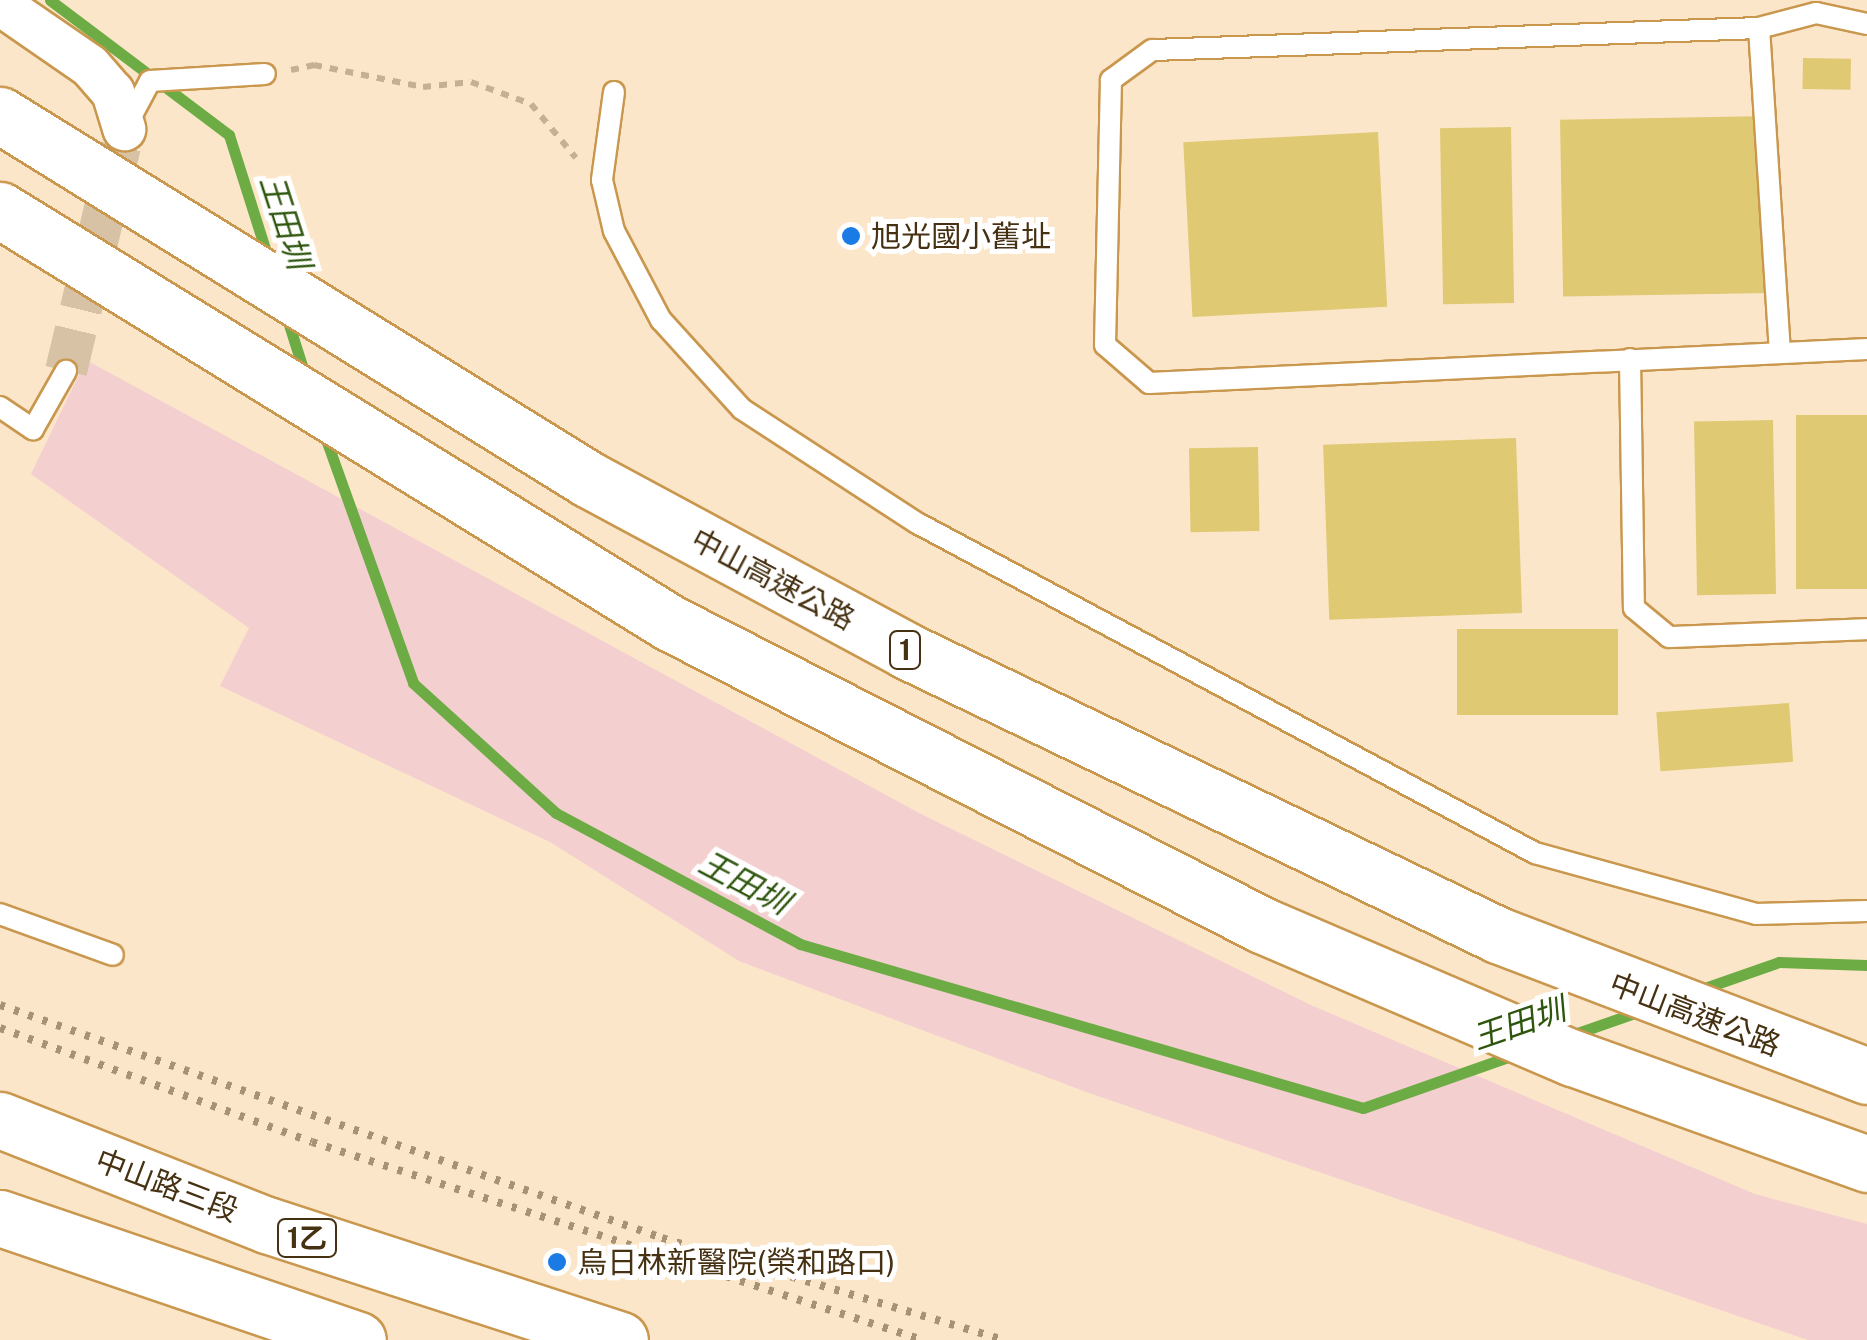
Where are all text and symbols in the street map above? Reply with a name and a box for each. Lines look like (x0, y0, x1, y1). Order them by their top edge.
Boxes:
water label: 王田圳 (252, 170, 318, 274)
place label: 旭光國小舊址 (871, 218, 1051, 254)
marker: 旭光國小舊址 (840, 225, 862, 247)
street label: 中山高速公路 (685, 521, 861, 637)
road number: 1 (888, 627, 922, 673)
water label: 王田圳 (693, 844, 795, 922)
street label: 中山高速公路 (1605, 965, 1785, 1063)
water label: 王田圳 (1467, 990, 1571, 1058)
street label: 中山路三段 (91, 1141, 243, 1229)
road number: 1乙 (277, 1215, 337, 1261)
place label: 烏日林新醫院(榮和路口) (577, 1244, 895, 1280)
marker: 烏日林新醫院(榮和路口) (546, 1251, 568, 1273)

